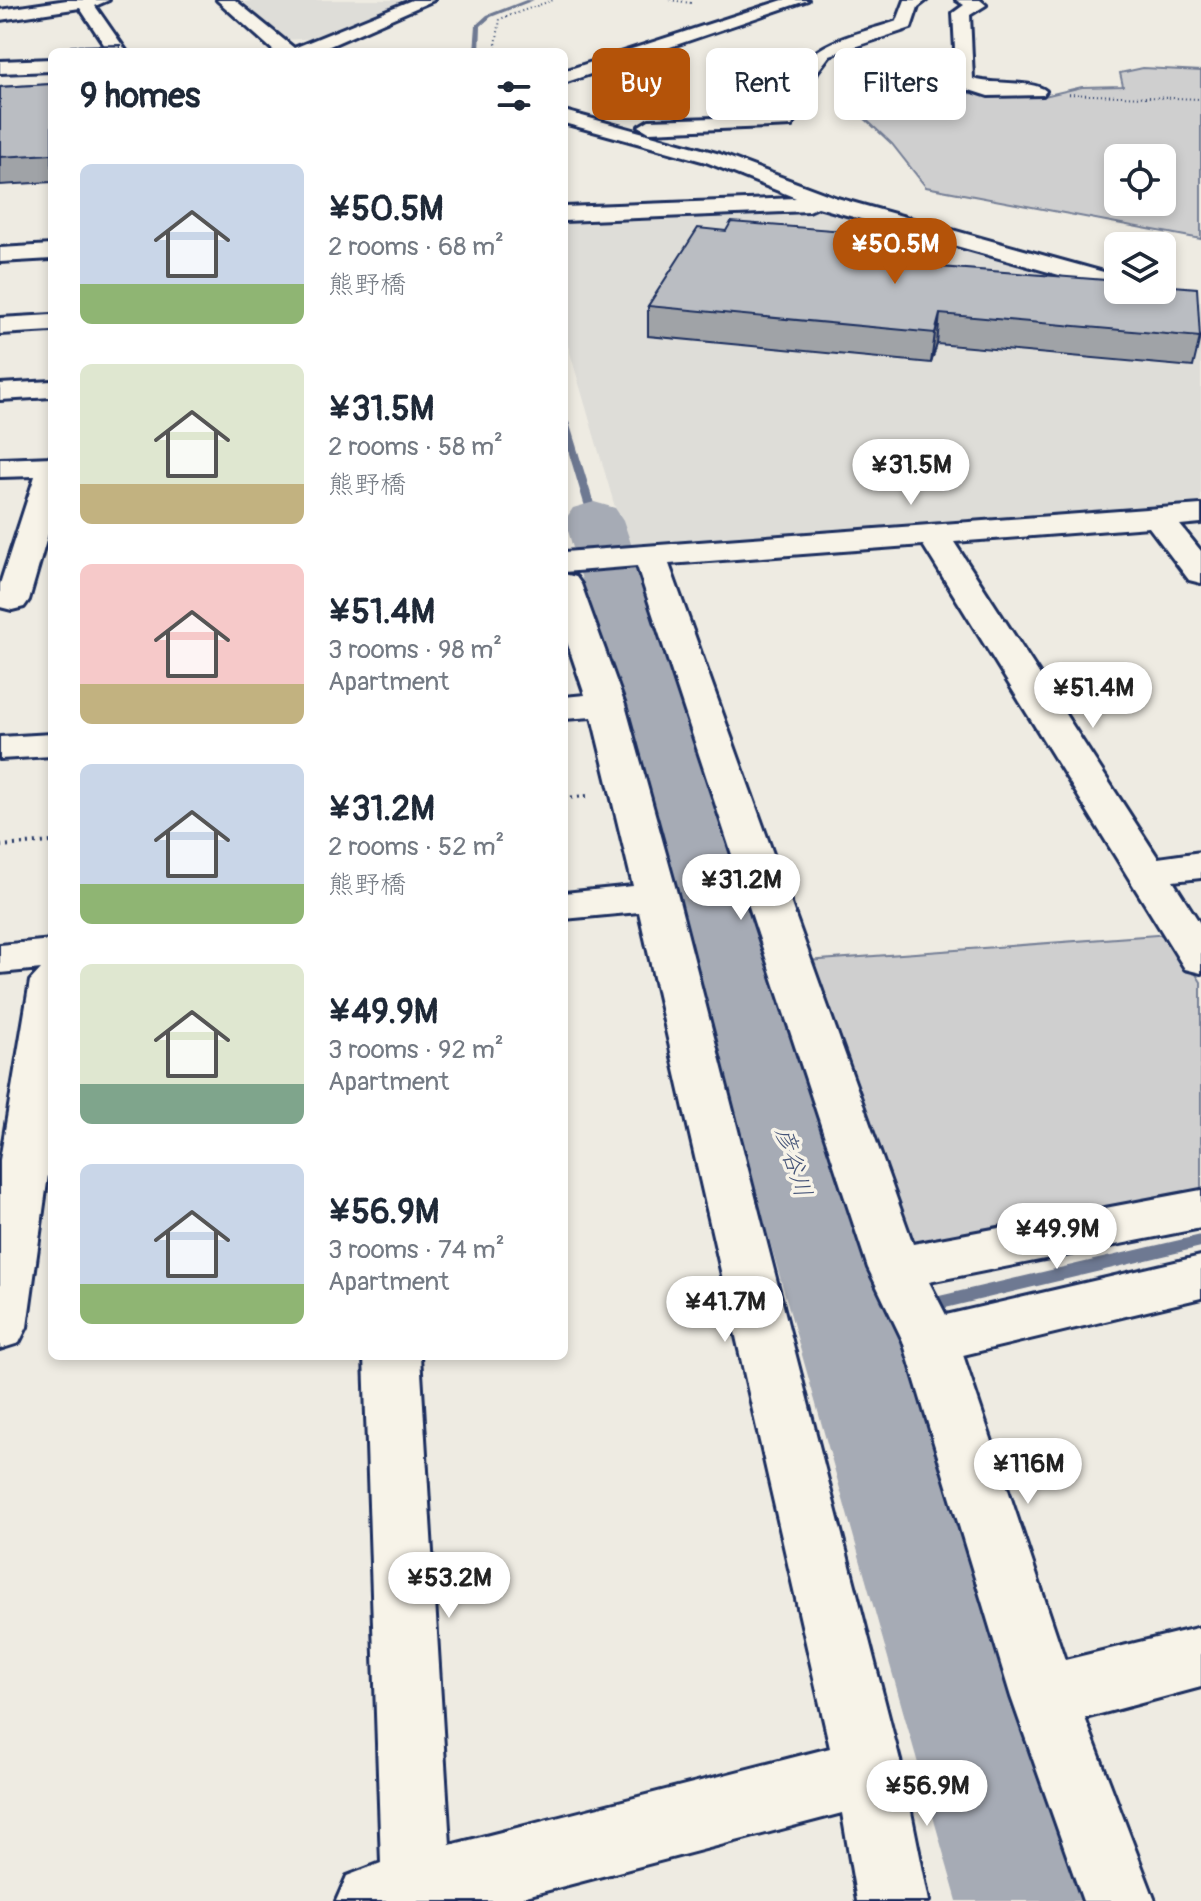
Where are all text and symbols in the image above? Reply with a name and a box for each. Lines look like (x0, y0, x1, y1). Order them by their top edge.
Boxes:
chip: Buy (592, 48, 690, 120)
chip: Rent (706, 48, 818, 120)
chip: Filters (834, 48, 966, 120)
icon: filters (492, 74, 536, 118)
text: 9 homes (80, 75, 200, 118)
map controls (1104, 144, 1176, 304)
button: locate (1104, 144, 1176, 216)
text: ¥50.5M (328, 188, 444, 231)
icon: home (144, 196, 240, 292)
pin: ¥50.5M (830, 218, 960, 286)
text: ¥50.5M (851, 228, 939, 260)
text: 2 rooms · 68 m² (328, 231, 504, 263)
button: layers (1104, 232, 1176, 304)
text: 熊野橋 (328, 269, 406, 301)
text: ¥31.5M (328, 388, 434, 431)
icon: home (144, 396, 240, 492)
text: 2 rooms · 58 m² (328, 431, 503, 463)
pin: ¥31.5M (846, 439, 976, 507)
text: ¥31.5M (870, 449, 952, 481)
text: 熊野橋 (328, 469, 406, 501)
text: ¥51.4M (328, 591, 435, 634)
icon: home (144, 596, 240, 692)
text: 3 rooms · 98 m² (328, 634, 502, 666)
pin: ¥51.4M (1028, 662, 1158, 730)
text: Apartment (328, 666, 449, 698)
text: ¥51.4M (1052, 672, 1134, 704)
text: ¥31.2M (328, 788, 435, 831)
icon: home (144, 796, 240, 892)
text: 2 rooms · 52 m² (328, 831, 504, 863)
pin: ¥31.2M (676, 854, 806, 922)
text: ¥31.2M (700, 864, 782, 896)
text: 熊野橋 (328, 869, 406, 901)
text: ¥49.9M (328, 991, 438, 1034)
icon: home (144, 996, 240, 1092)
text: 3 rooms · 92 m² (328, 1034, 504, 1066)
text: Apartment (328, 1066, 449, 1098)
water label: 彦谷川 (769, 1123, 818, 1201)
text: ¥56.9M (328, 1191, 439, 1234)
icon: home (144, 1196, 240, 1292)
pin: ¥49.9M (992, 1203, 1122, 1271)
text: ¥49.9M (1015, 1213, 1099, 1245)
text: 3 rooms · 74 m² (328, 1234, 505, 1266)
text: Apartment (328, 1266, 449, 1298)
pin: ¥41.7M (660, 1276, 790, 1344)
text: ¥41.7M (684, 1286, 766, 1318)
pin: ¥116M (972, 1438, 1084, 1506)
text: ¥116M (992, 1448, 1064, 1480)
pin: ¥53.2M (384, 1552, 514, 1620)
text: ¥53.2M (406, 1562, 492, 1594)
pin: ¥56.9M (862, 1760, 992, 1828)
text: ¥56.9M (884, 1770, 970, 1802)

